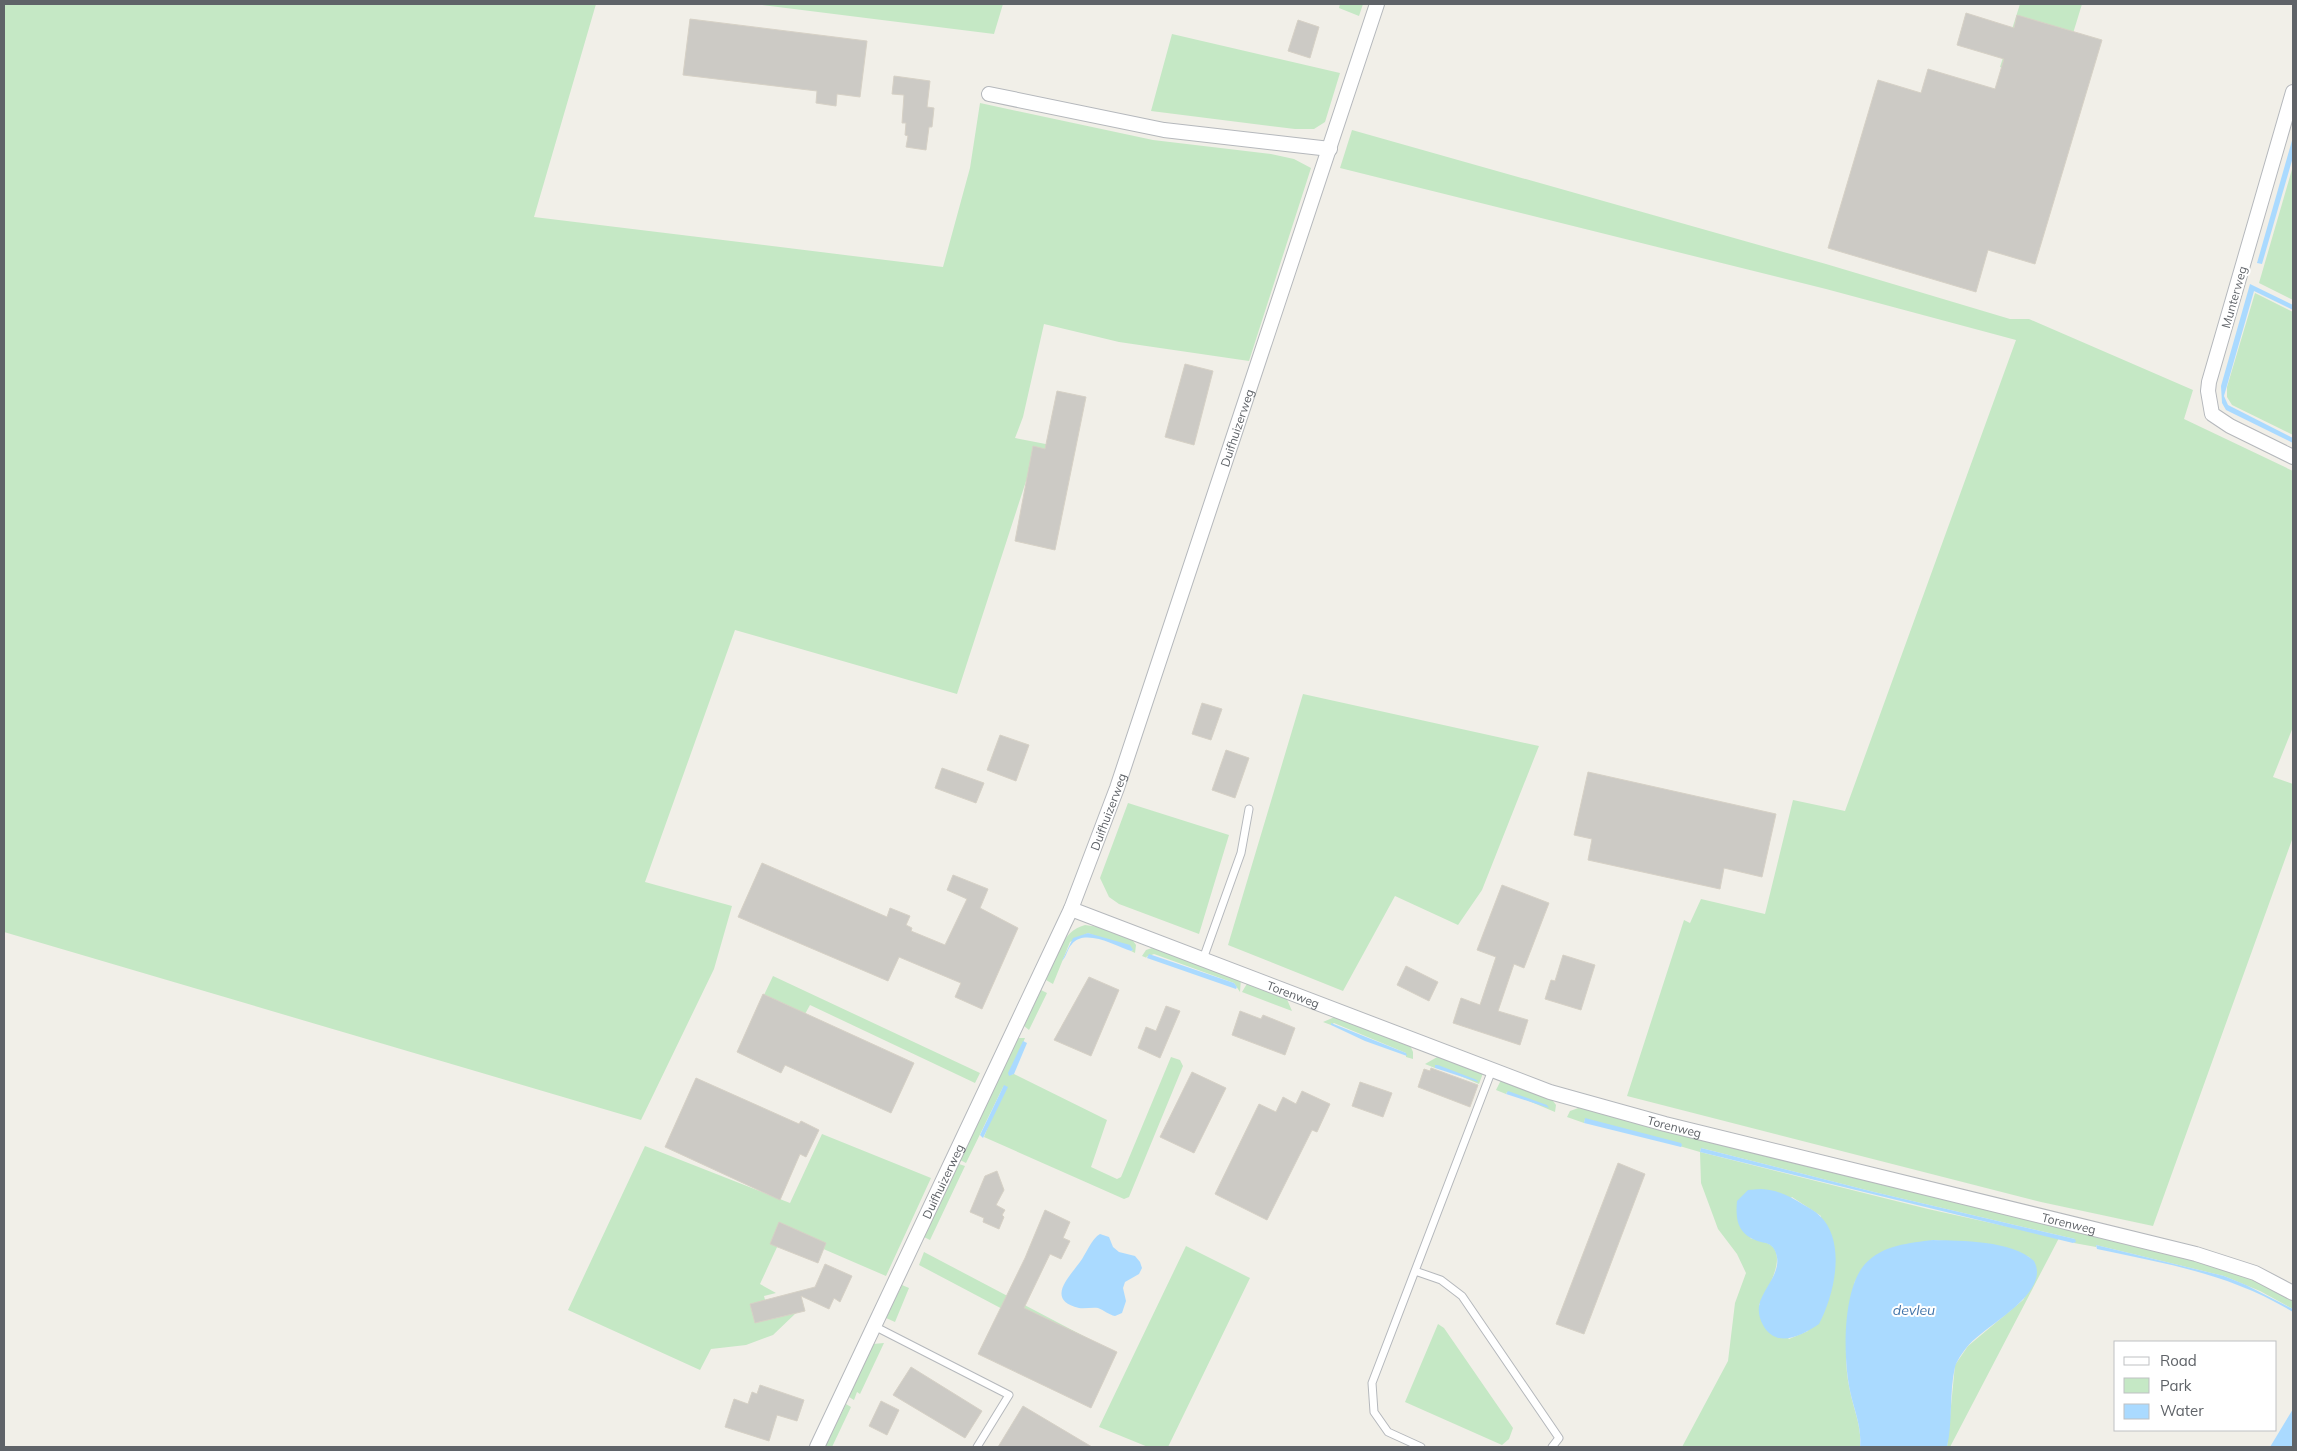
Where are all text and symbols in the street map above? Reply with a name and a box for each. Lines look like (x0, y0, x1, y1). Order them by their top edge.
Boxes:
street label: Munterweg (2218, 264, 2250, 330)
street label: Duifhuizerweg (1217, 387, 1256, 469)
street label: Duifhuizerweg (1087, 771, 1129, 852)
street label: Torenweg (1265, 977, 1322, 1011)
street label: Torenweg (1646, 1112, 1703, 1140)
street label: Duifhuizerweg (918, 1141, 967, 1221)
street label: Torenweg (2040, 1209, 2097, 1237)
water label: devleu (1893, 1301, 1935, 1319)
legend (2114, 1341, 2277, 1431)
text: Road (2160, 1351, 2197, 1370)
text: Park (2160, 1376, 2192, 1395)
text: Water (2160, 1401, 2204, 1420)

